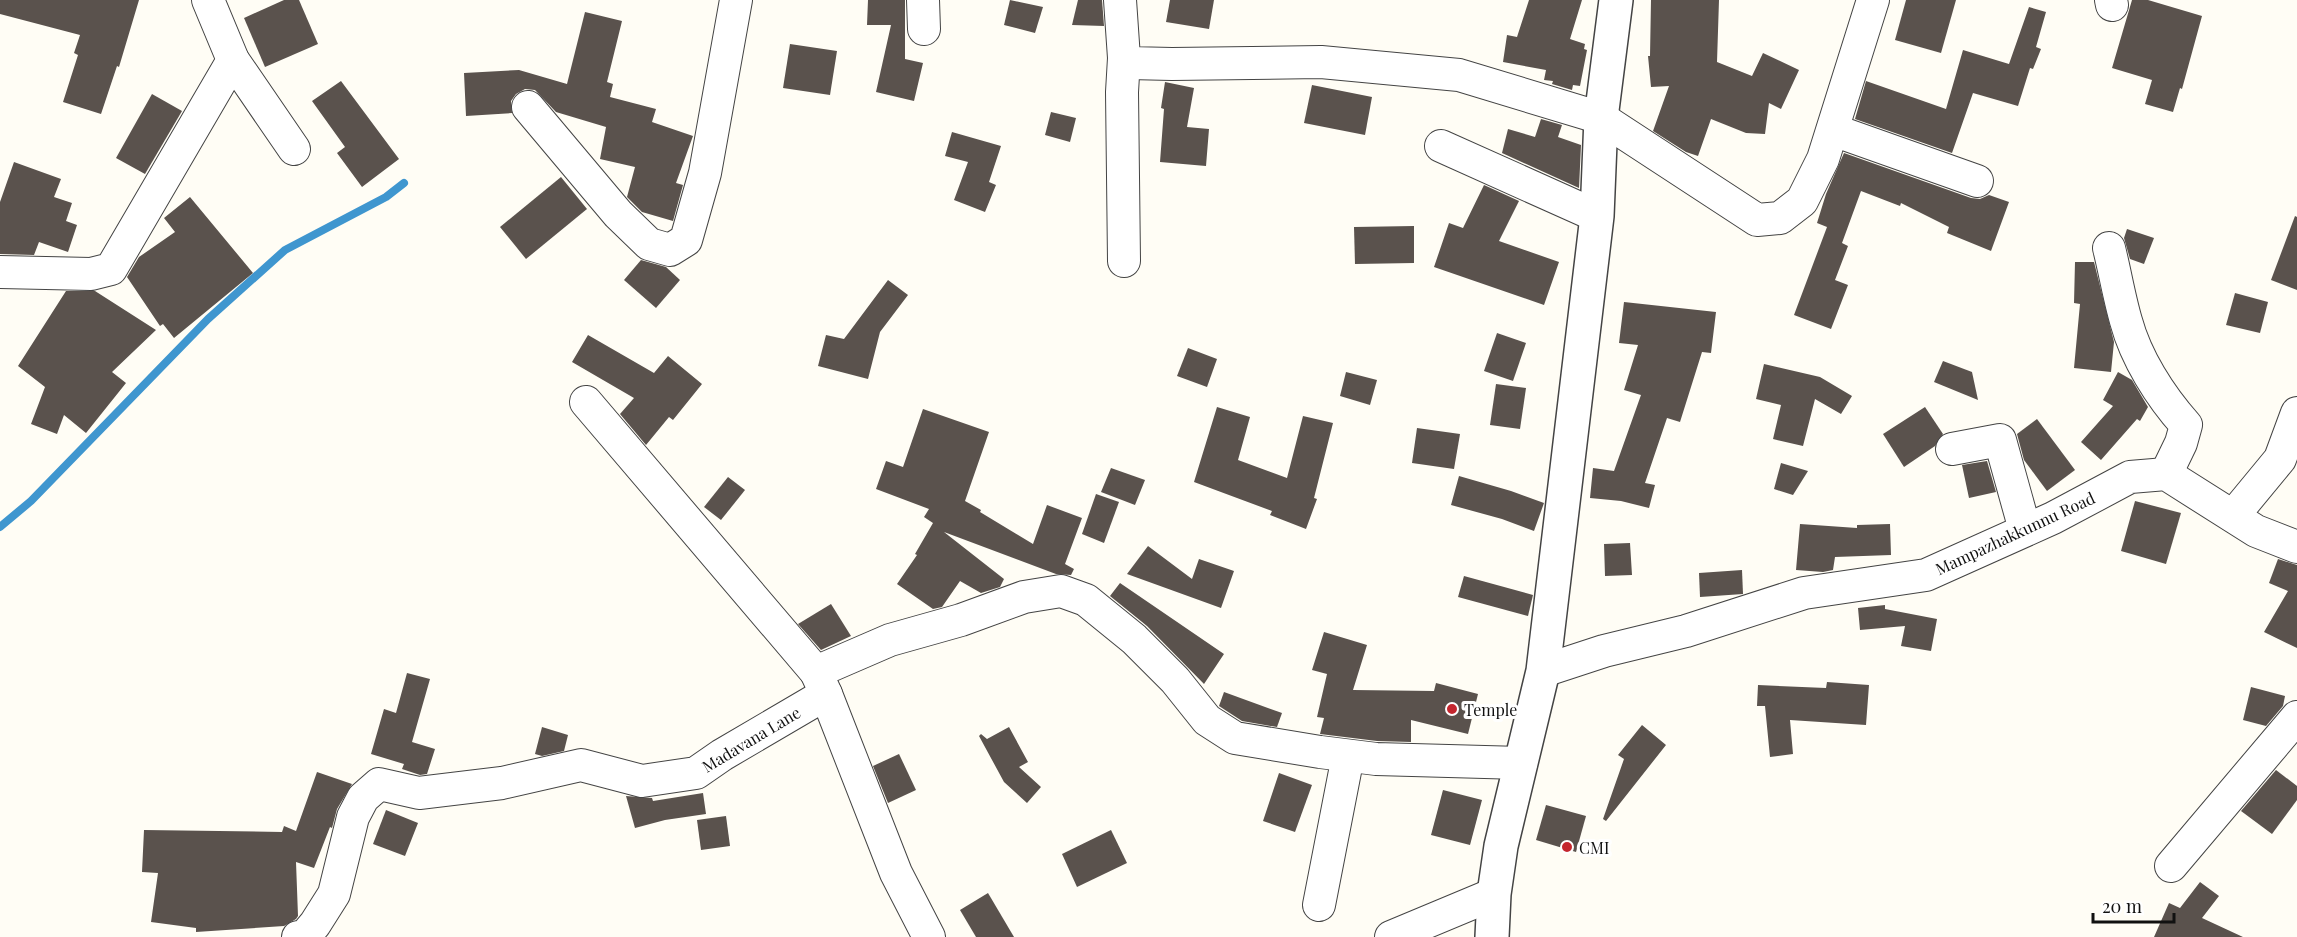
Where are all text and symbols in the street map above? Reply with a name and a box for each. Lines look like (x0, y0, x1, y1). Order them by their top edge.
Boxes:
street label: Mampazhakkunnu Road (1932, 487, 2098, 579)
place label: Temple (1464, 699, 1517, 720)
street label: Madavana Lane (698, 701, 804, 777)
marker: Temple (1445, 702, 1459, 716)
place label: CMI (1579, 837, 1609, 858)
marker: CMI (1560, 840, 1574, 854)
scale bar (2093, 886, 2174, 924)
text: 20 m (2102, 894, 2142, 918)

